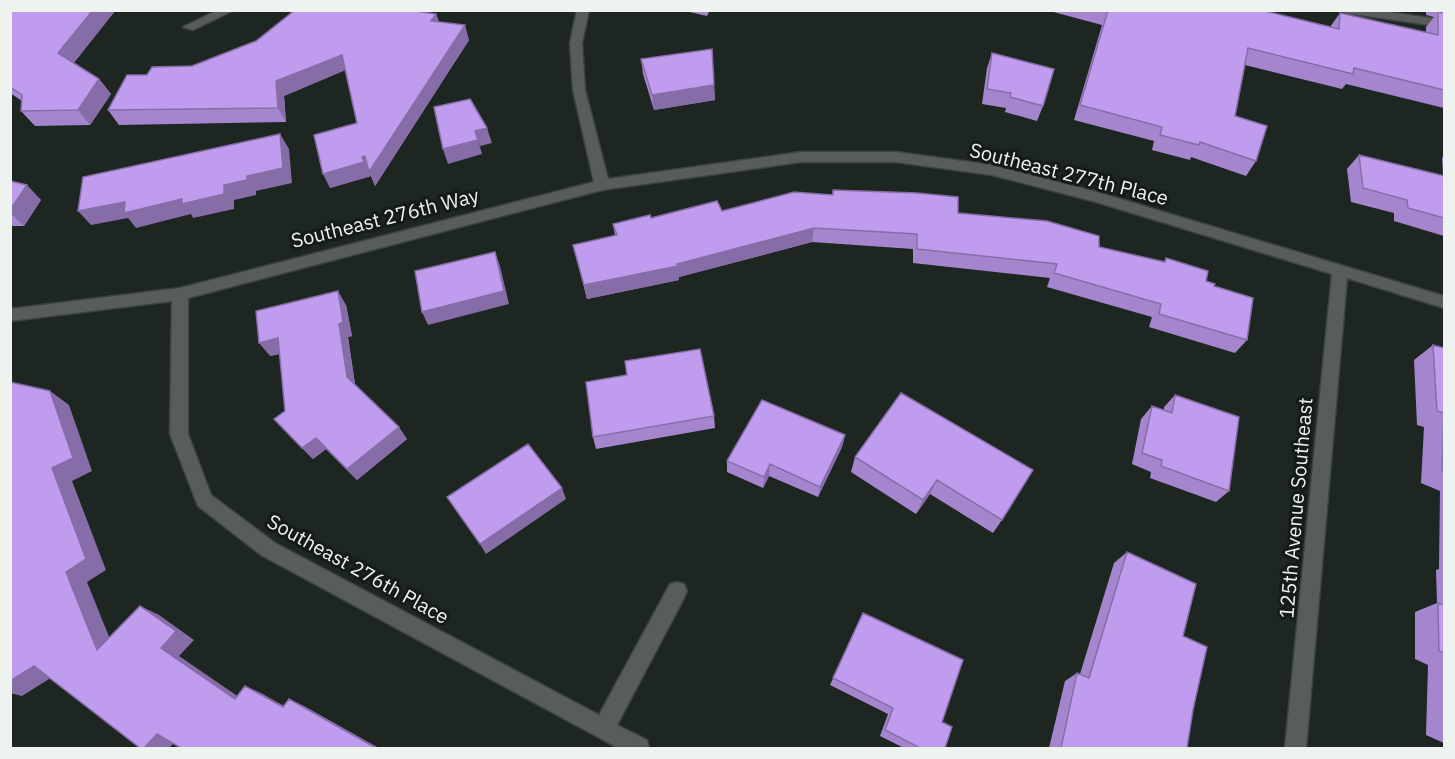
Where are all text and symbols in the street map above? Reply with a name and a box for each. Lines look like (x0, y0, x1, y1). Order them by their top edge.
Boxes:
street label: Southeast 277th Place (967, 136, 1171, 211)
street label: Southeast 276th Way (288, 181, 482, 254)
street label: 125th Avenue Southeast (1272, 396, 1319, 619)
street label: Southeast 276th Place (263, 507, 454, 630)

